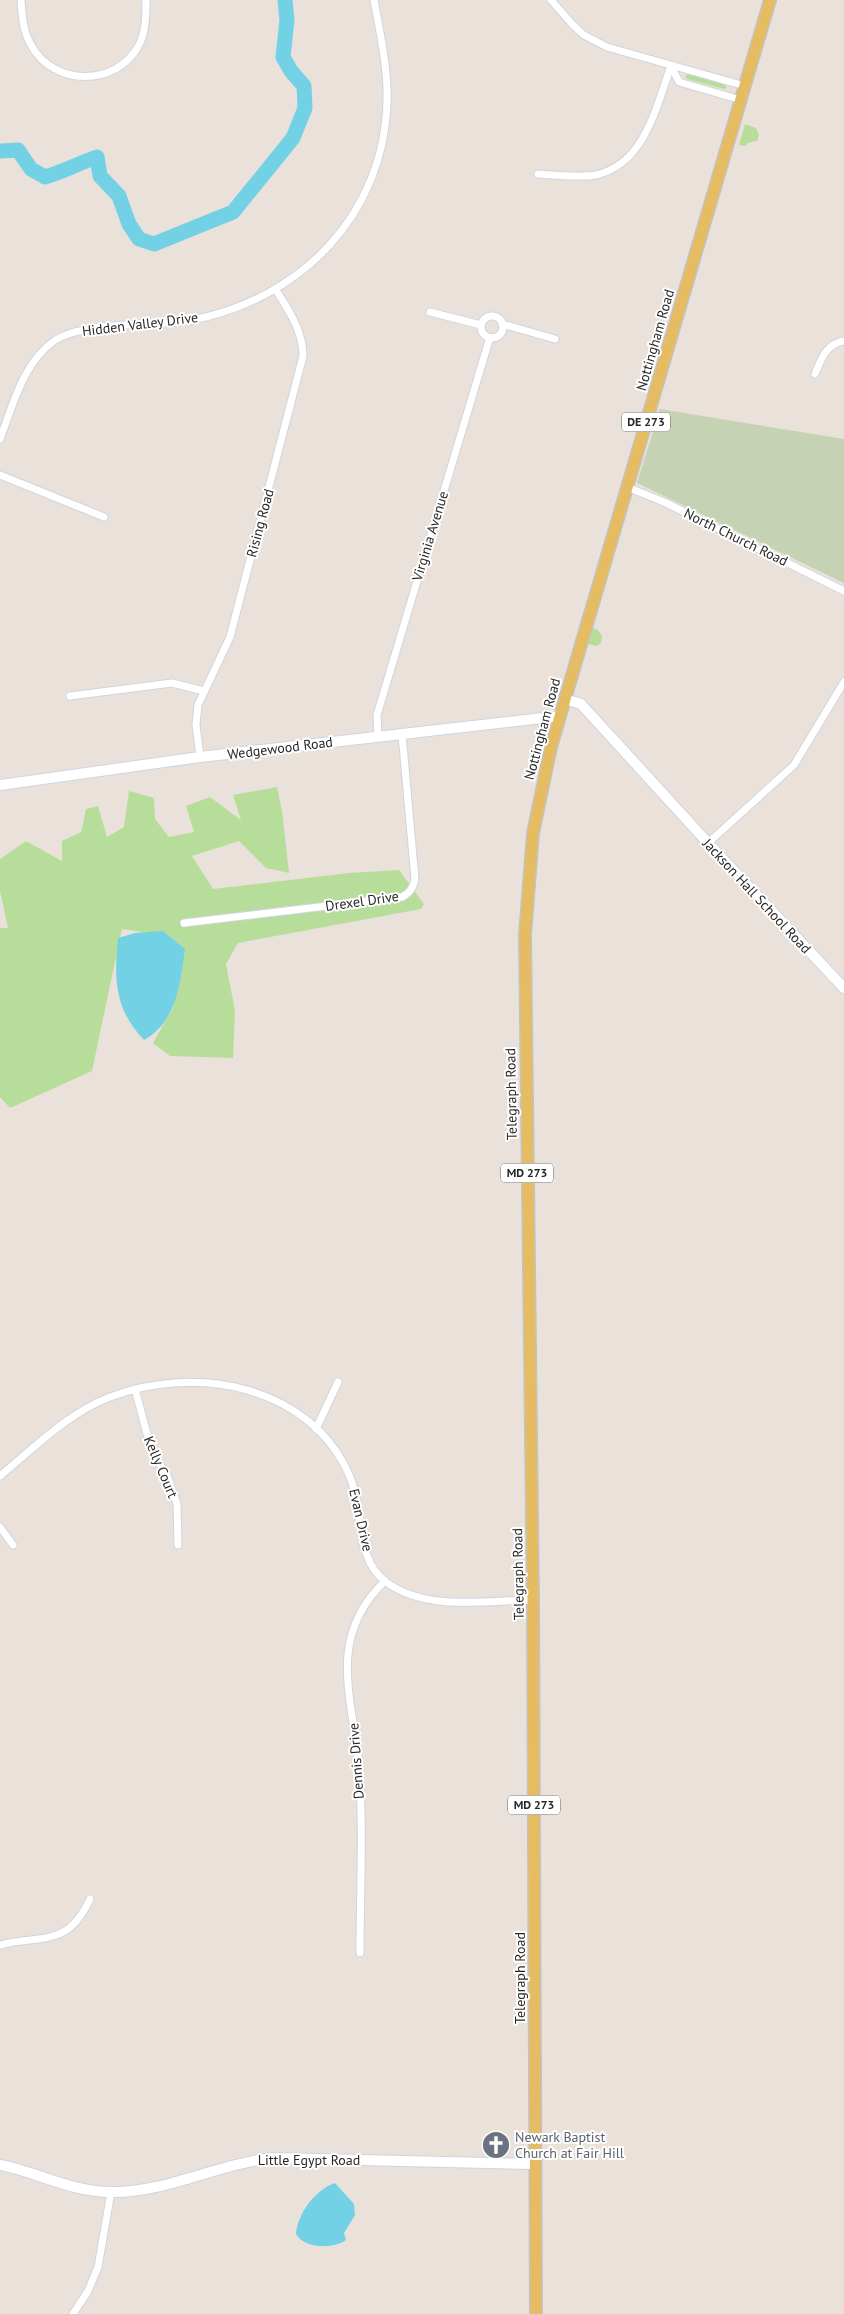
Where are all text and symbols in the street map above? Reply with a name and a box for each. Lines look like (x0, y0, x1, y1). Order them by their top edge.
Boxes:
street label: Nottingham Road (632, 287, 678, 393)
street label: Hidden Valley Drive (81, 308, 199, 340)
road number: DE 273 (622, 412, 670, 432)
street label: Rising Road (242, 487, 278, 559)
street label: Virginia Avenue (407, 489, 452, 584)
street label: North Church Road (681, 504, 791, 570)
street label: Nottingham Road (520, 676, 564, 782)
street label: Wedgewood Road (226, 733, 334, 763)
street label: Jackson Hall School Road (698, 834, 815, 957)
street label: Drexel Drive (324, 887, 400, 915)
street label: Telegraph Road (501, 1048, 521, 1140)
road number: MD 273 (501, 1164, 553, 1182)
street label: Kelly Court (140, 1433, 182, 1501)
street label: Evan Drive (345, 1487, 377, 1553)
street label: Telegraph Road (508, 1528, 528, 1620)
street label: Dennis Drive (344, 1722, 368, 1800)
road number: MD 273 (508, 1796, 560, 1814)
street label: Telegraph Road (511, 1932, 529, 2024)
place label: Newark Baptist Church at Fair Hill (515, 2128, 624, 2162)
church icon: Newark Baptist Church at Fair Hill (481, 2130, 511, 2160)
street label: Little Egypt Road (258, 2151, 360, 2169)

